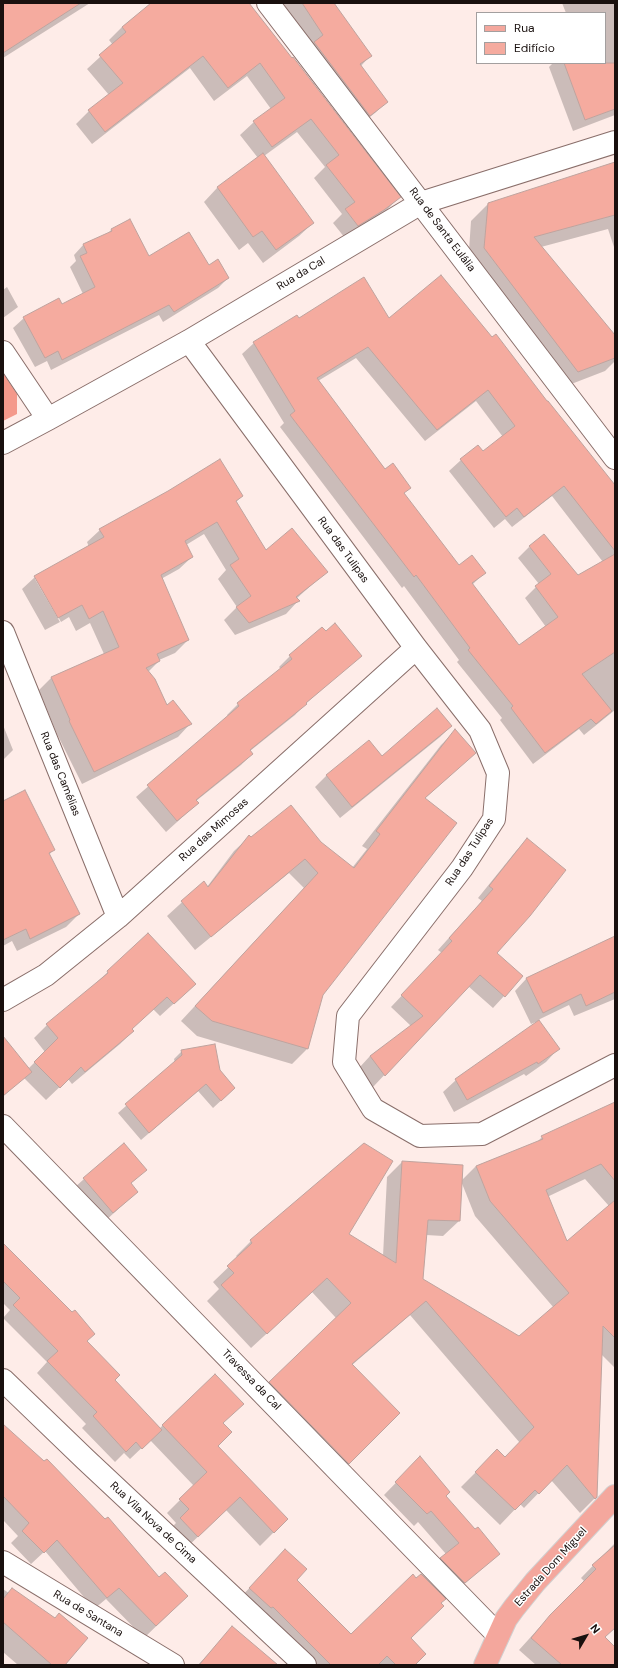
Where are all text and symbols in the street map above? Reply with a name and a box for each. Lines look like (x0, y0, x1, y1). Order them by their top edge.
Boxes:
legend (476, 12, 606, 64)
text: Rua (514, 20, 535, 36)
text: Edifício (514, 40, 555, 56)
street label: Rua de Santa Eulália (406, 185, 478, 275)
street label: Rua da Cal (275, 254, 327, 294)
street label: Rua das Tulipas (315, 514, 371, 586)
street label: Rua das Camélias (37, 730, 83, 818)
street label: Rua das Mimosas (177, 796, 251, 864)
street label: Rua das Tulipas (443, 815, 497, 889)
street label: Travessa da Cal (219, 1347, 283, 1413)
street label: Rua Vila Nova de Cima (107, 1479, 199, 1567)
street label: Estrada Dom Miguel (512, 1525, 590, 1609)
street label: Rua de Santana (51, 1588, 125, 1640)
north arrow (566, 1616, 606, 1656)
text: N (587, 1621, 603, 1636)

